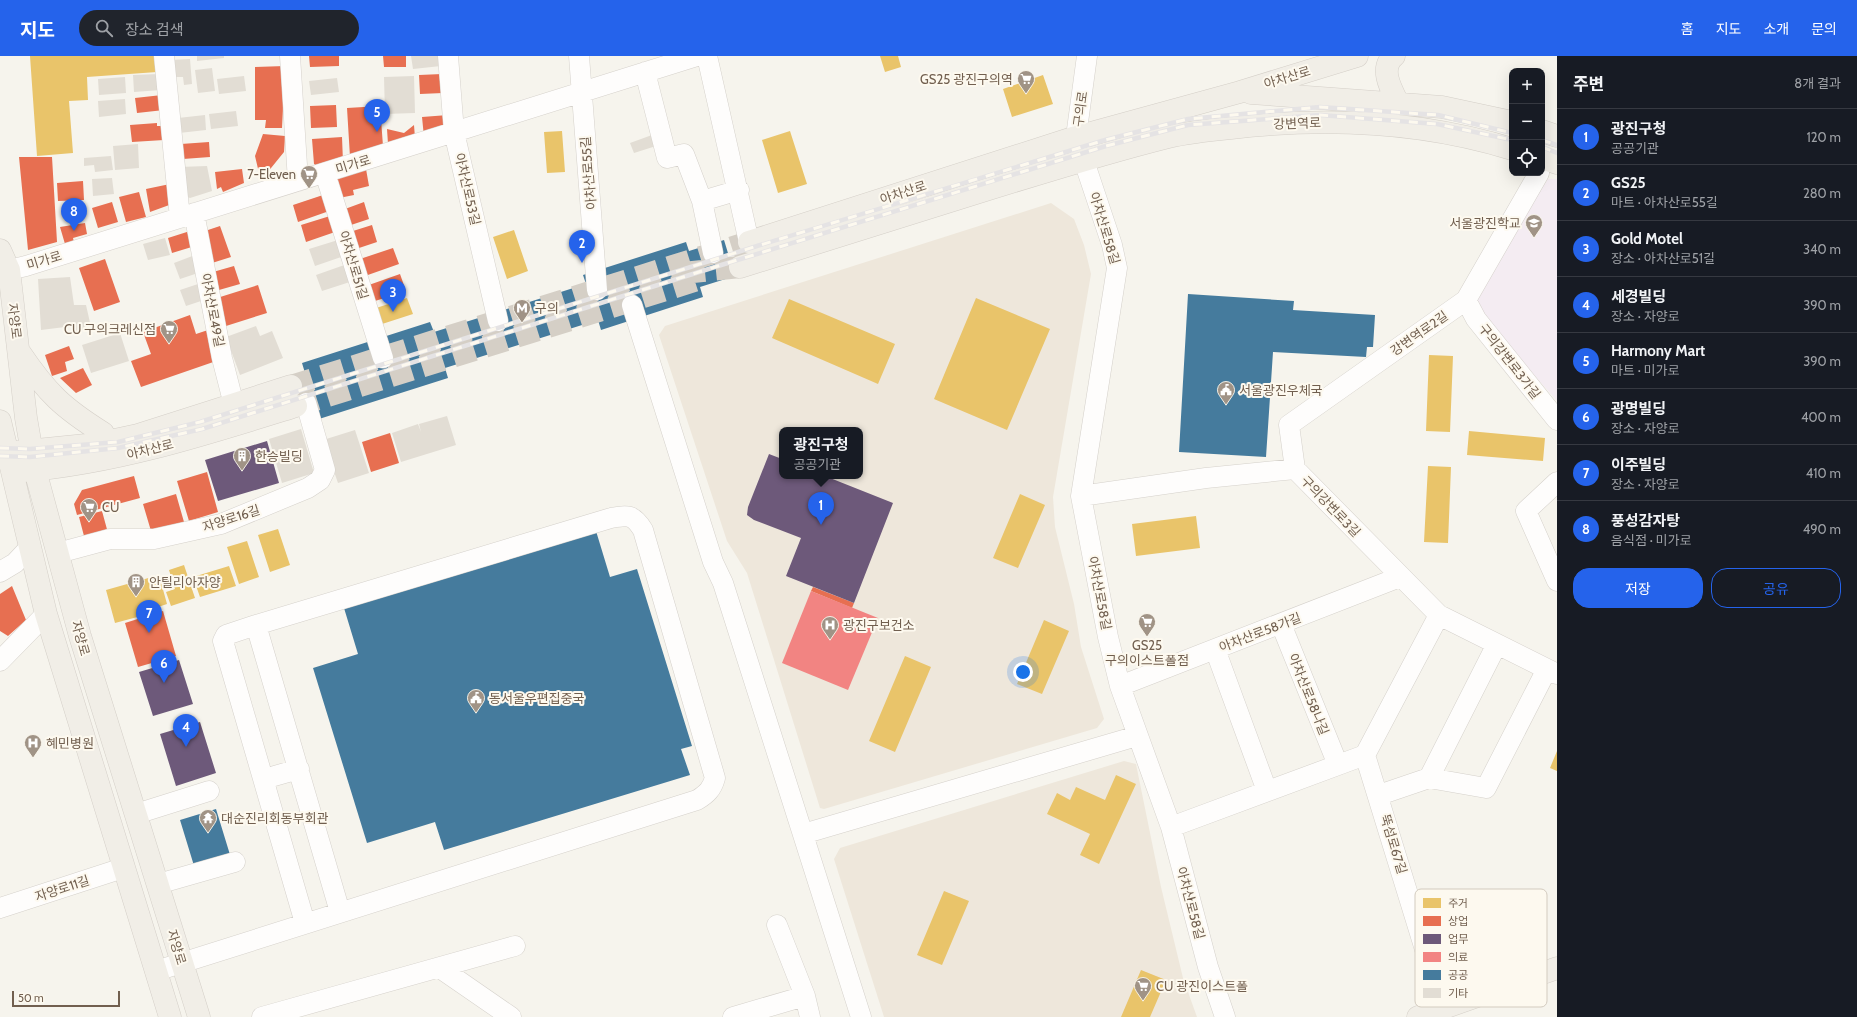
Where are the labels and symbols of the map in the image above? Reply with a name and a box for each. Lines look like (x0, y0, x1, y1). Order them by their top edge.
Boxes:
street label: 아차산로 (1262, 62, 1312, 92)
supermarket icon: GS25 광진구의역 (1016, 69, 1036, 94)
place label: GS25 광진구의역 (920, 71, 1013, 87)
street label: 구의로 (1070, 90, 1090, 128)
pin: 5 (364, 99, 390, 132)
street label: 강변역로 (1273, 114, 1321, 132)
street label: 아차산로55길 (577, 136, 599, 210)
street label: 미가로 (333, 151, 373, 177)
street label: 아차산로53길 (452, 151, 484, 227)
supermarket icon: 7-Eleven (299, 164, 319, 189)
place label: 7-Eleven (247, 166, 296, 182)
street label: 아차산로 (878, 177, 928, 207)
street label: 아차산로58길 (1086, 190, 1124, 266)
pin: 8 (61, 198, 87, 231)
school or university icon: 서울광진학교 (1524, 213, 1544, 238)
place label: 서울광진학교 (1449, 215, 1521, 231)
street label: 아차산로51길 (336, 229, 372, 301)
pin: 2 (569, 230, 595, 263)
street label: 미가로 (24, 247, 64, 273)
street label: 아차산로49길 (198, 272, 228, 348)
pin: 3 (380, 279, 406, 312)
metro station icon: 구의 (512, 298, 532, 323)
place label: 구의 (535, 300, 559, 316)
street label: 자양로 (5, 302, 25, 340)
street label: 강변역로2길 (1387, 307, 1451, 359)
supermarket icon: CU 구의크레신점 (159, 319, 179, 344)
street label: 구의강변로3가길 (1476, 320, 1544, 402)
place label: CU 구의크레신점 (64, 321, 156, 337)
public building icon: 서울광진우체국 (1216, 380, 1236, 405)
place label: 서울광진우체국 (1239, 382, 1323, 398)
street label: 아차산로 (125, 435, 175, 463)
building icon: 한승빌딩 (232, 446, 252, 471)
place label: 한승빌딩 (255, 448, 303, 464)
street label: 구의강변로3길 (1298, 472, 1364, 540)
pin: 1 (808, 492, 834, 525)
supermarket icon: CU (79, 497, 99, 522)
place label: CU (102, 499, 119, 515)
street label: 자양로16길 (200, 501, 262, 535)
street label: 아차산로58길 (1085, 555, 1115, 631)
building icon: 안틸리아자양 (126, 572, 146, 597)
place label: 안틸리아자양 (149, 574, 221, 590)
pin: 7 (136, 600, 162, 633)
street label: 아차산로58가길 (1217, 609, 1303, 655)
supermarket icon: GS25 구의이스트폴점 (1137, 612, 1157, 637)
hospital icon: 광진구보건소 (820, 615, 840, 640)
place label: 광진구보건소 (843, 617, 915, 633)
street label: 자양로 (68, 619, 94, 657)
place label: GS25 구의이스트폴점 (1105, 637, 1189, 668)
pin: 6 (151, 650, 177, 683)
street label: 아차산로58나길 (1285, 651, 1333, 737)
your location (1013, 662, 1033, 682)
public building icon: 동서울우편집중국 (466, 688, 486, 713)
place label: 동서울우편집중국 (489, 690, 585, 706)
pin: 4 (173, 714, 199, 747)
hospital icon: 혜민병원 (23, 733, 43, 758)
place label: 혜민병원 (46, 735, 94, 751)
temple icon: 대순진리회동부회관 (198, 808, 218, 833)
place label: 대순진리회동부회관 (221, 810, 329, 826)
street label: 뚝섬로67길 (1377, 812, 1411, 876)
street label: 아차산로58길 (1174, 865, 1208, 941)
street label: 자양로11길 (33, 872, 91, 904)
legend (1415, 889, 1547, 1007)
text: 주거 (1448, 896, 1468, 910)
text: 상업 (1448, 914, 1468, 928)
street label: 자양로 (164, 927, 190, 967)
text: 업무 (1448, 932, 1468, 946)
text: 의료 (1448, 950, 1468, 964)
text: 공공 (1448, 968, 1468, 982)
supermarket icon: CU 광진이스트폴 (1133, 976, 1153, 1001)
place label: CU 광진이스트폴 (1156, 978, 1248, 994)
text: 기타 (1448, 986, 1468, 1000)
scale bar (12, 989, 120, 1008)

